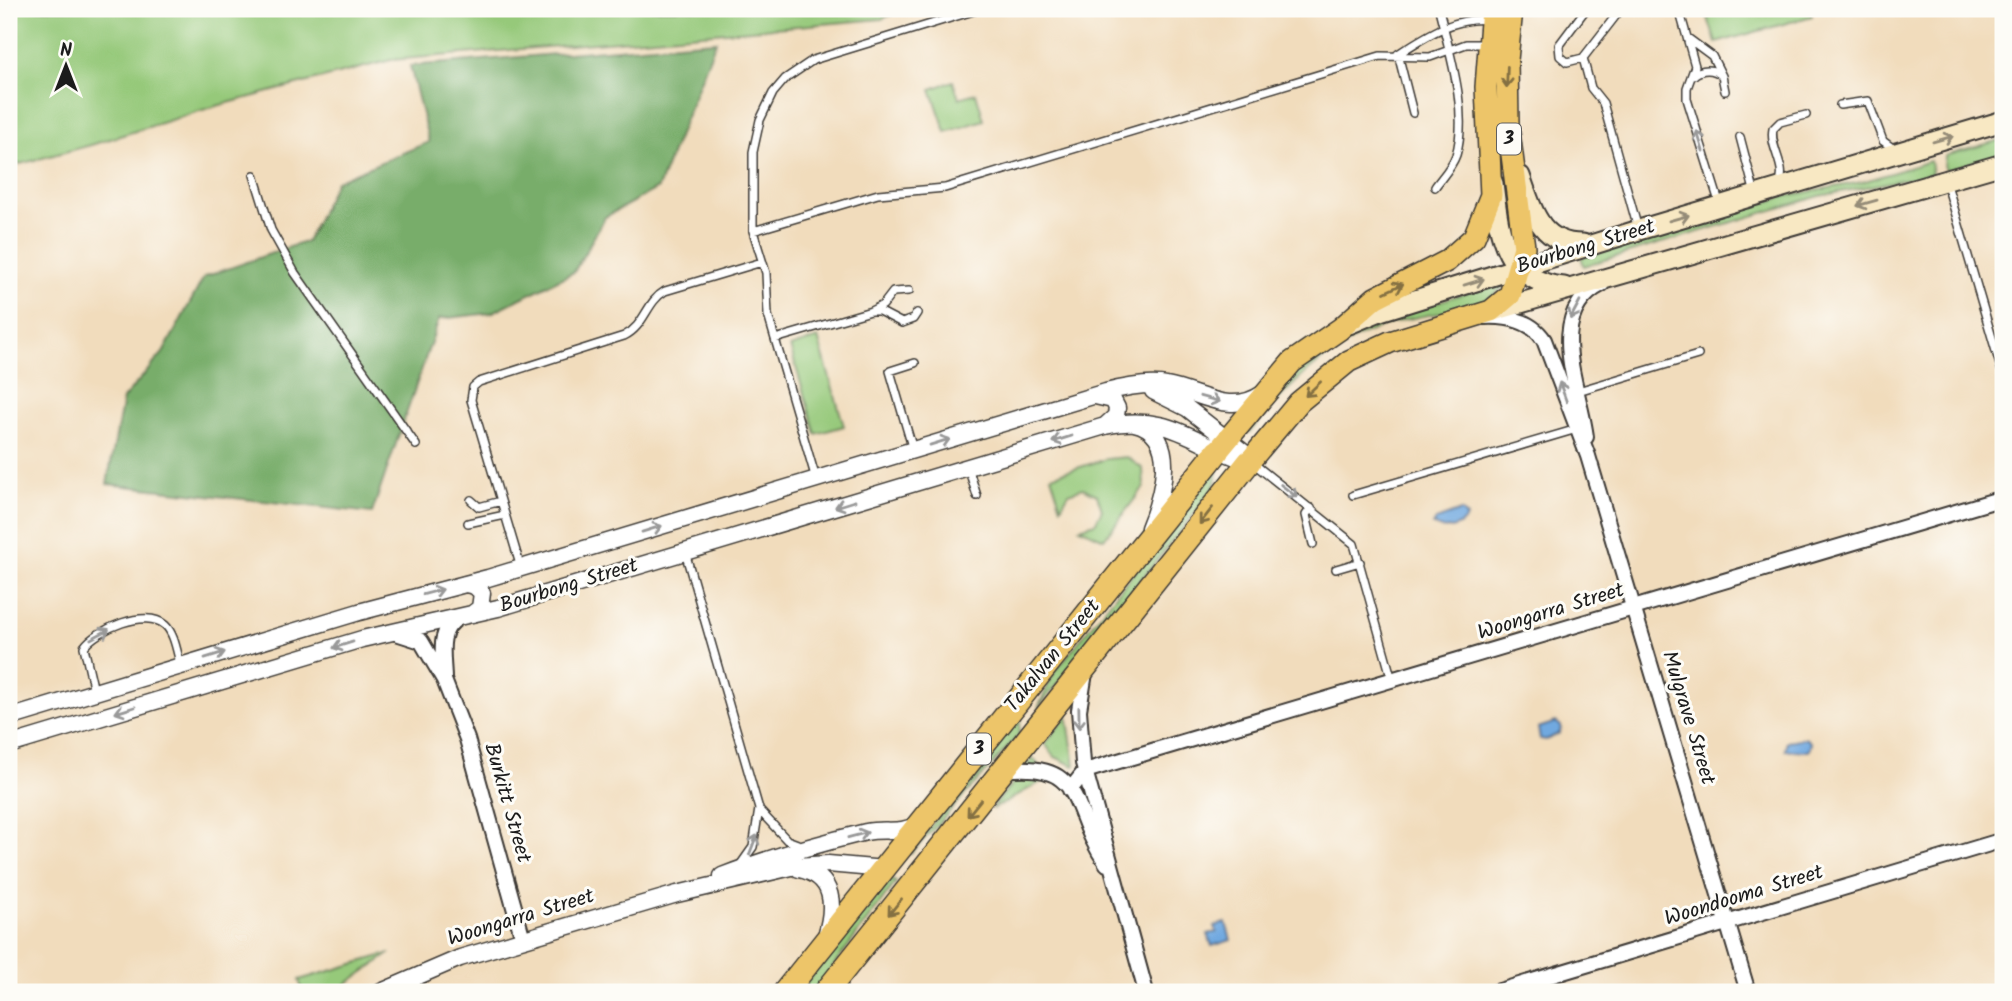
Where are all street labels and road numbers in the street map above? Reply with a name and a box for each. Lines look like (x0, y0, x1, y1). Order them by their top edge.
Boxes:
road number: 3 (1497, 124, 1521, 154)
street label: Bourbong Street (1513, 210, 1660, 284)
street label: Bourbong Street (496, 549, 643, 623)
street label: Woongarra Street (1474, 574, 1629, 650)
street label: Takalvan Street (997, 592, 1110, 720)
street label: Mulgrave Street (1652, 647, 1724, 790)
road number: 3 (967, 734, 991, 764)
street label: Burkitt Street (474, 739, 540, 868)
street label: Woondooma Street (1661, 856, 1828, 936)
street label: Woongarra Street (444, 880, 599, 956)

